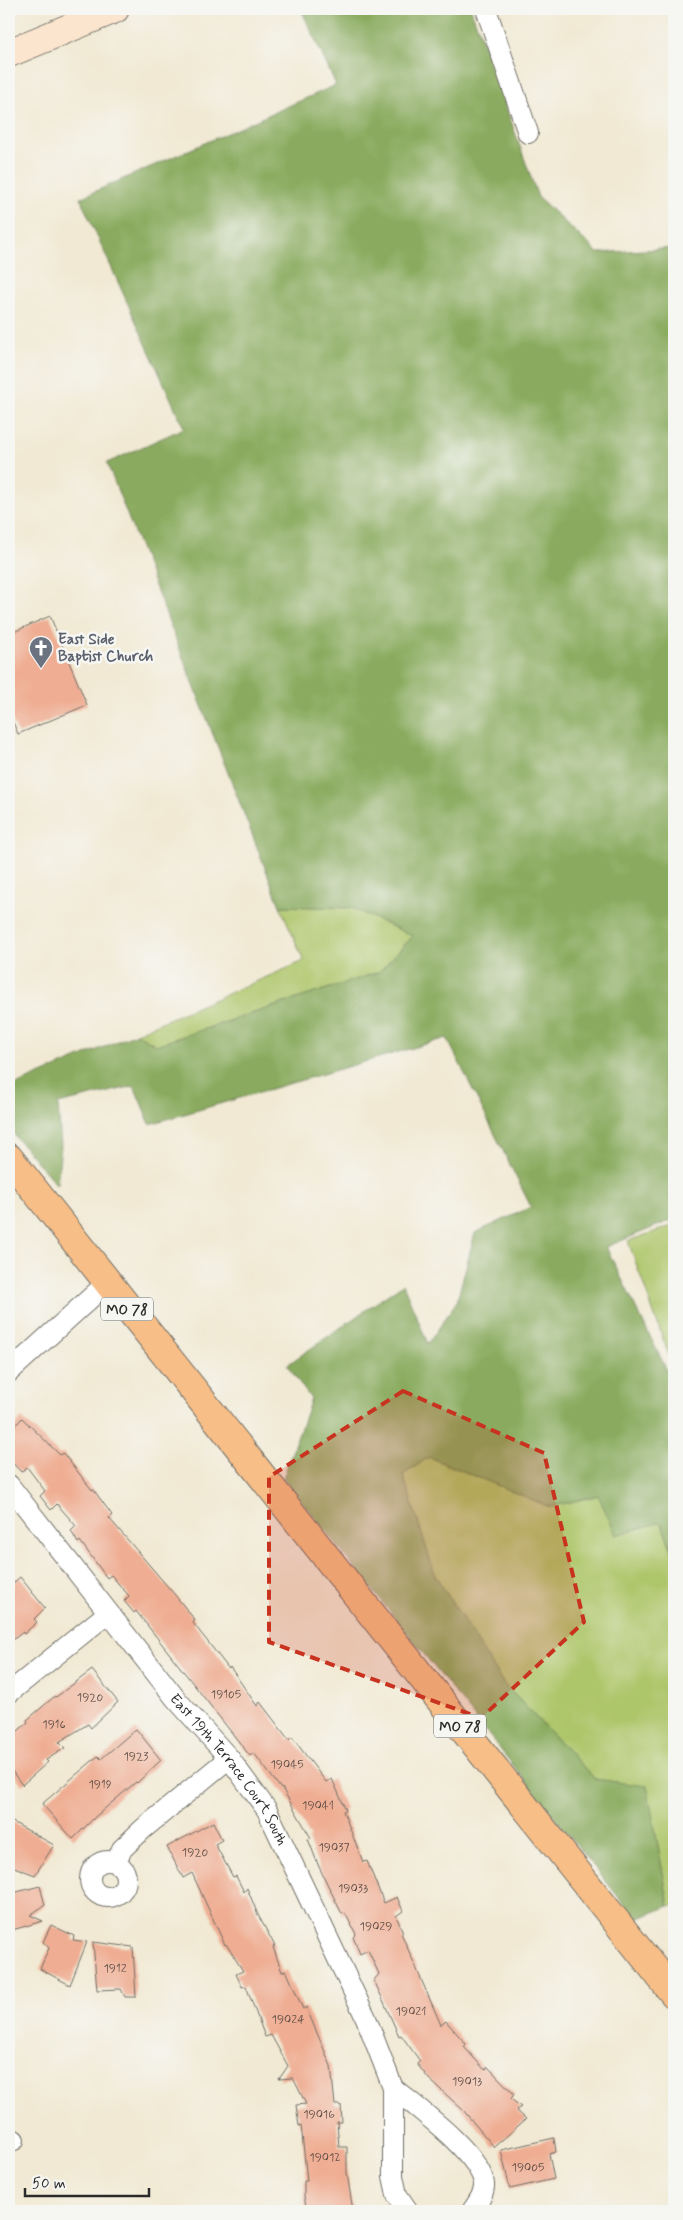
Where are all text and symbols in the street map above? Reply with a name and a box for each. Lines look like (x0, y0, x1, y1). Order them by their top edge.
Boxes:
place label: East Side Baptist Church (58, 630, 154, 667)
church icon: East Side Baptist Church (28, 635, 54, 669)
road number: MO 78 (101, 1298, 153, 1320)
house number: 19105 (211, 1687, 241, 1703)
house number: 1920 (77, 1690, 103, 1706)
street label: East 19th Terrace Court South (164, 1690, 291, 1849)
road number: MO 78 (434, 1714, 486, 1738)
house number: 1916 (42, 1717, 66, 1733)
house number: 1923 (123, 1749, 149, 1765)
house number: 19045 (270, 1757, 304, 1773)
house number: 1919 (88, 1777, 112, 1793)
house number: 19041 (302, 1798, 334, 1814)
house number: 19037 (318, 1840, 350, 1856)
house number: 1920 (182, 1845, 208, 1861)
house number: 19033 (338, 1881, 368, 1897)
house number: 19029 (360, 1919, 392, 1935)
house number: 1912 (103, 1961, 127, 1977)
house number: 19021 (396, 2004, 426, 2020)
house number: 19024 (272, 2012, 304, 2028)
house number: 19013 (452, 2074, 482, 2090)
house number: 19016 (303, 2107, 335, 2123)
house number: 19012 (309, 2150, 341, 2166)
house number: 19005 (512, 2160, 544, 2176)
scale bar (25, 2165, 149, 2197)
text: 50 m (32, 2174, 66, 2194)

